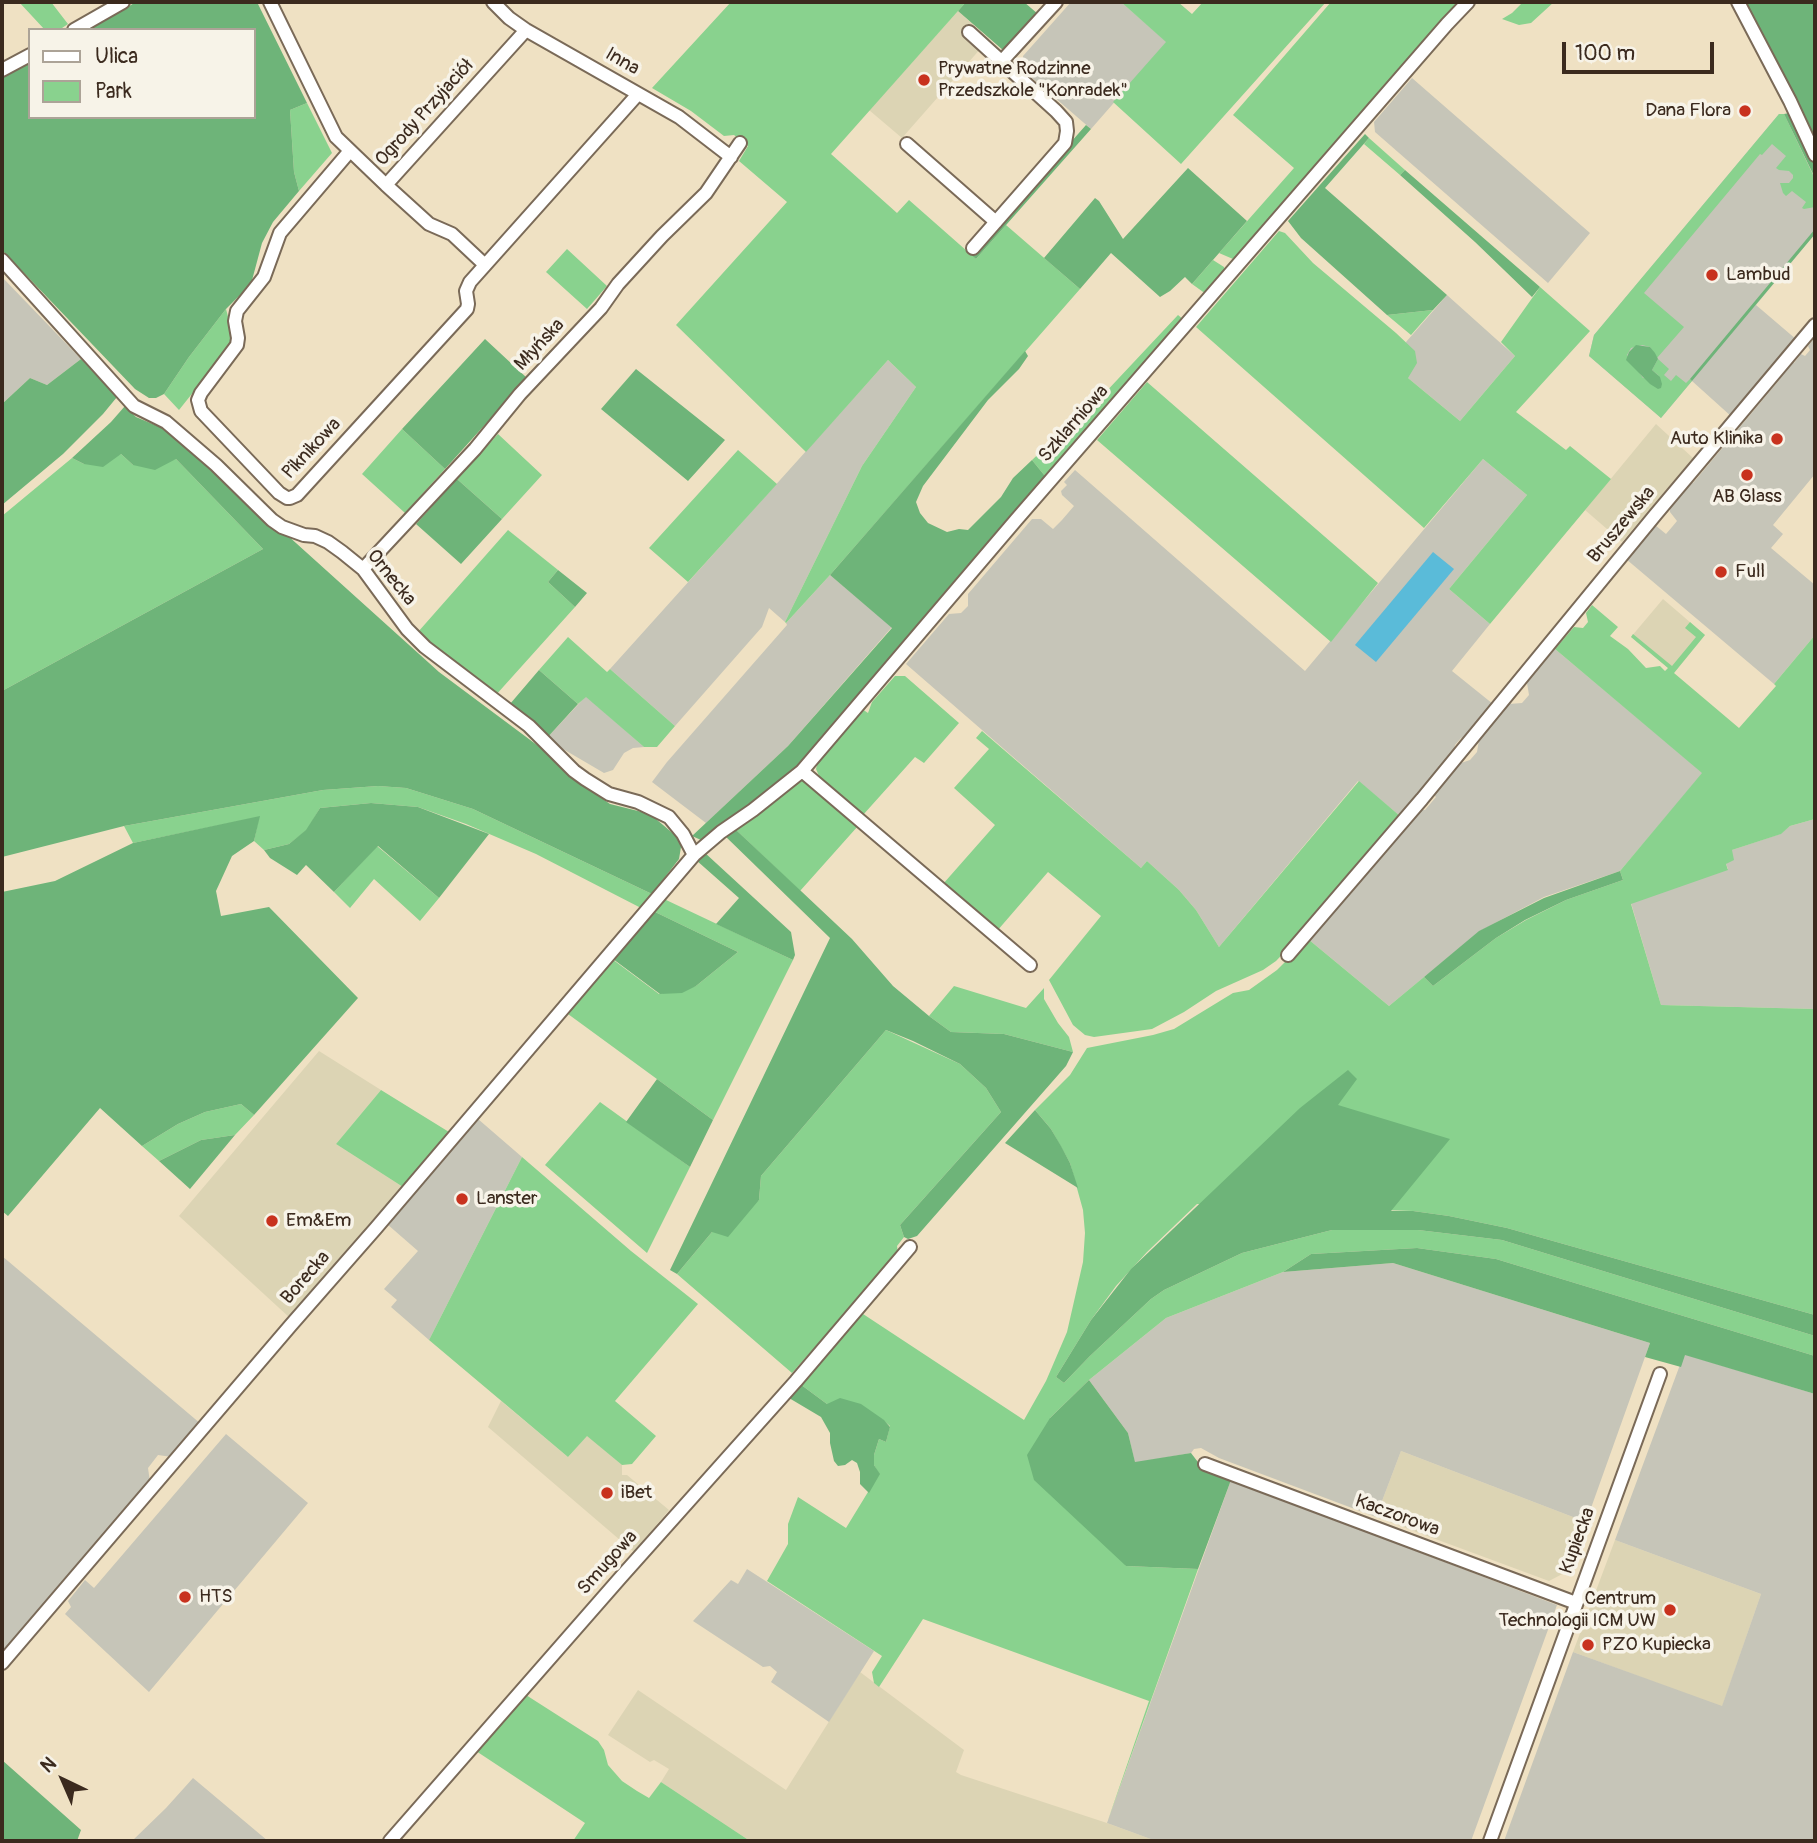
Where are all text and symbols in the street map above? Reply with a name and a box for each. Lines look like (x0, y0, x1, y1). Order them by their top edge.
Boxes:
legend (28, 28, 256, 119)
scale bar (1565, 28, 1717, 72)
text: 100 m (1575, 40, 1635, 67)
text: Ulica (95, 43, 138, 70)
street label: Inna (601, 43, 643, 81)
street label: Ogrody Przyjaciół (371, 55, 479, 171)
place label: Prywatne Rodzinne Przedszkole "Konradek" (938, 58, 1128, 102)
marker: Prywatne Rodzinne Przedszkole "Konradek" (916, 72, 932, 88)
text: Park (95, 78, 132, 105)
place label: Dana Flora (1645, 100, 1731, 122)
marker: Dana Flora (1737, 103, 1753, 119)
place label: Lambud (1726, 264, 1791, 286)
marker: Lambud (1704, 267, 1720, 283)
street label: Młyńska (510, 314, 570, 376)
street label: Szklarniowa (1034, 381, 1114, 467)
street label: Piknikowa (278, 414, 346, 484)
place label: Auto Klinika (1670, 428, 1763, 450)
marker: Auto Klinika (1769, 431, 1785, 447)
marker: AB Glass (1739, 467, 1755, 483)
street label: Bruszewska (1583, 482, 1661, 568)
place label: AB Glass (1712, 486, 1782, 508)
street label: Ornecka (362, 545, 420, 611)
place label: Full (1735, 561, 1765, 583)
marker: Full (1713, 564, 1729, 580)
place label: Lanster (476, 1188, 538, 1210)
marker: Lanster (454, 1191, 470, 1207)
place label: Em&Em (286, 1210, 351, 1232)
marker: Em&Em (264, 1213, 280, 1229)
street label: Borecka (277, 1247, 335, 1309)
place label: iBet (621, 1482, 652, 1504)
marker: iBet (599, 1485, 615, 1501)
street label: Kaczorowa (1352, 1490, 1442, 1542)
street label: Kupiecka (1555, 1505, 1601, 1577)
street label: Smugowa (573, 1526, 643, 1600)
place label: HTS (199, 1586, 233, 1608)
place label: Centrum Technologii ICM UW (1498, 1588, 1656, 1632)
marker: HTS (177, 1589, 193, 1605)
marker: Centrum Technologii ICM UW (1662, 1602, 1678, 1618)
place label: PZO Kupiecka (1602, 1634, 1711, 1656)
marker: PZO Kupiecka (1580, 1637, 1596, 1653)
north arrow (28, 1745, 98, 1815)
text: N (35, 1752, 61, 1778)

